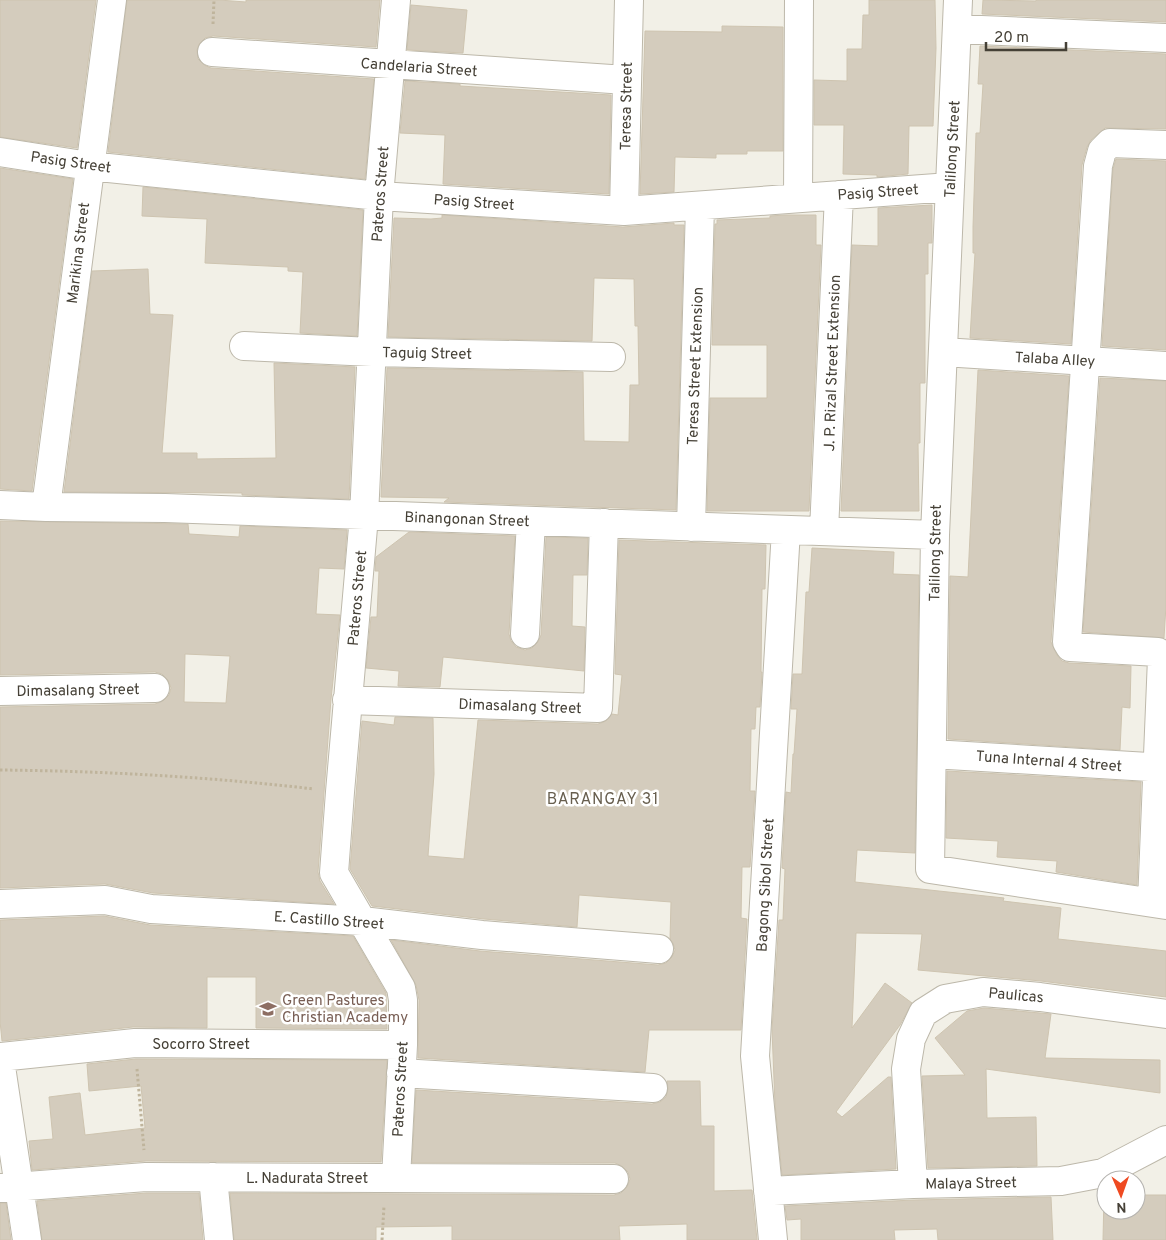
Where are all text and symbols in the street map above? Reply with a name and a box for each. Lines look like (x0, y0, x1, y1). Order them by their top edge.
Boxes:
scale bar (986, 20, 1066, 52)
text: 20 m (994, 29, 1029, 48)
street label: Candelaria Street (360, 55, 478, 82)
street label: Teresa Street (617, 62, 638, 150)
street label: Talilong Street (941, 100, 966, 198)
street label: Pateros Street (369, 146, 394, 243)
street label: Pasig Street (29, 148, 112, 179)
street label: Pasig Street (837, 181, 919, 206)
street label: Pasig Street (433, 191, 515, 216)
street label: Marikina Street (64, 201, 95, 305)
street label: J. P. Rizal Street Extension (821, 274, 846, 452)
street label: Teresa Street Extension (684, 287, 709, 446)
street label: Taguig Street (382, 344, 472, 365)
street label: Talaba Alley (1014, 349, 1096, 372)
street label: Talilong Street (926, 504, 947, 602)
street label: Binangonan Street (404, 509, 530, 532)
street label: Pateros Street (345, 549, 372, 647)
street label: Dimasalang Street (16, 681, 140, 702)
street label: Dimasalang Street (458, 696, 582, 719)
street label: Tuna Internal 4 Street (975, 748, 1123, 777)
district label: BARANGAY 31 (547, 790, 659, 810)
street label: Bagong Sibol Street (754, 818, 779, 952)
street label: E. Castillo Street (273, 908, 385, 935)
street label: Paulicas (987, 985, 1044, 1008)
place label: Green Pastures Christian Academy (282, 992, 408, 1028)
school or university icon: Green Pastures Christian Academy (258, 999, 278, 1019)
street label: Socorro Street (152, 1036, 250, 1055)
street label: Pateros Street (389, 1041, 413, 1138)
street label: L. Nadurata Street (246, 1170, 368, 1189)
north arrow (1096, 1170, 1146, 1220)
street label: Malaya Street (925, 1174, 1017, 1195)
text: N (1116, 1198, 1127, 1215)

